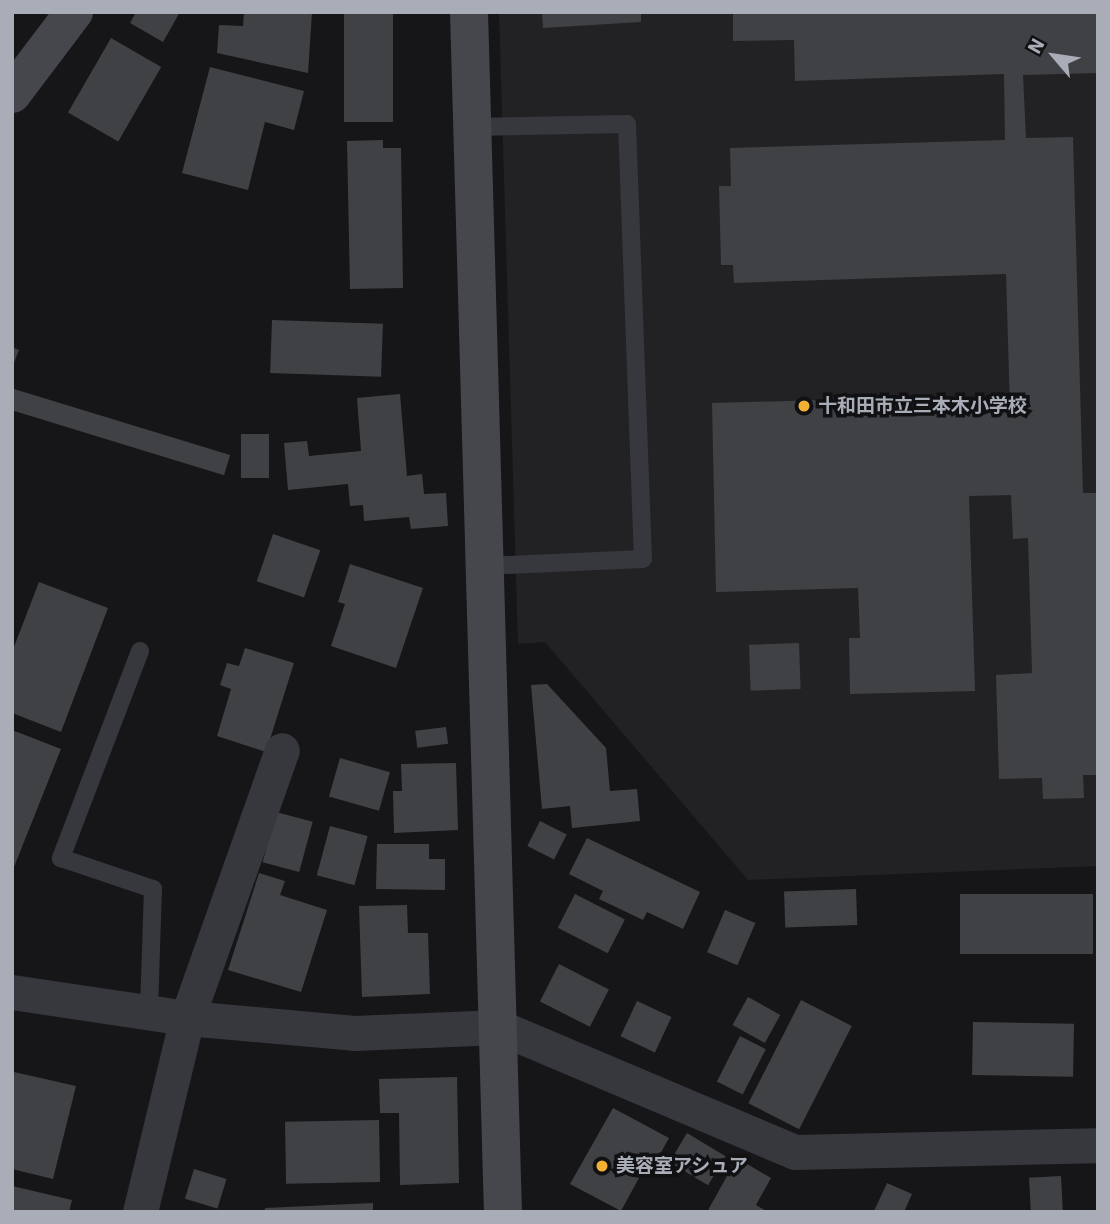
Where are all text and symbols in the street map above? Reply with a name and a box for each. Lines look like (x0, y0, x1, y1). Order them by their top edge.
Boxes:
north arrow (1019, 21, 1089, 91)
text: N (1022, 34, 1049, 58)
place label: 十和田市立三本木小学校 (818, 395, 1027, 417)
marker: 十和田市立三本木小学校 (796, 398, 812, 414)
place label: 美容室アシュア (616, 1155, 749, 1177)
marker: 美容室アシュア (594, 1158, 610, 1174)

